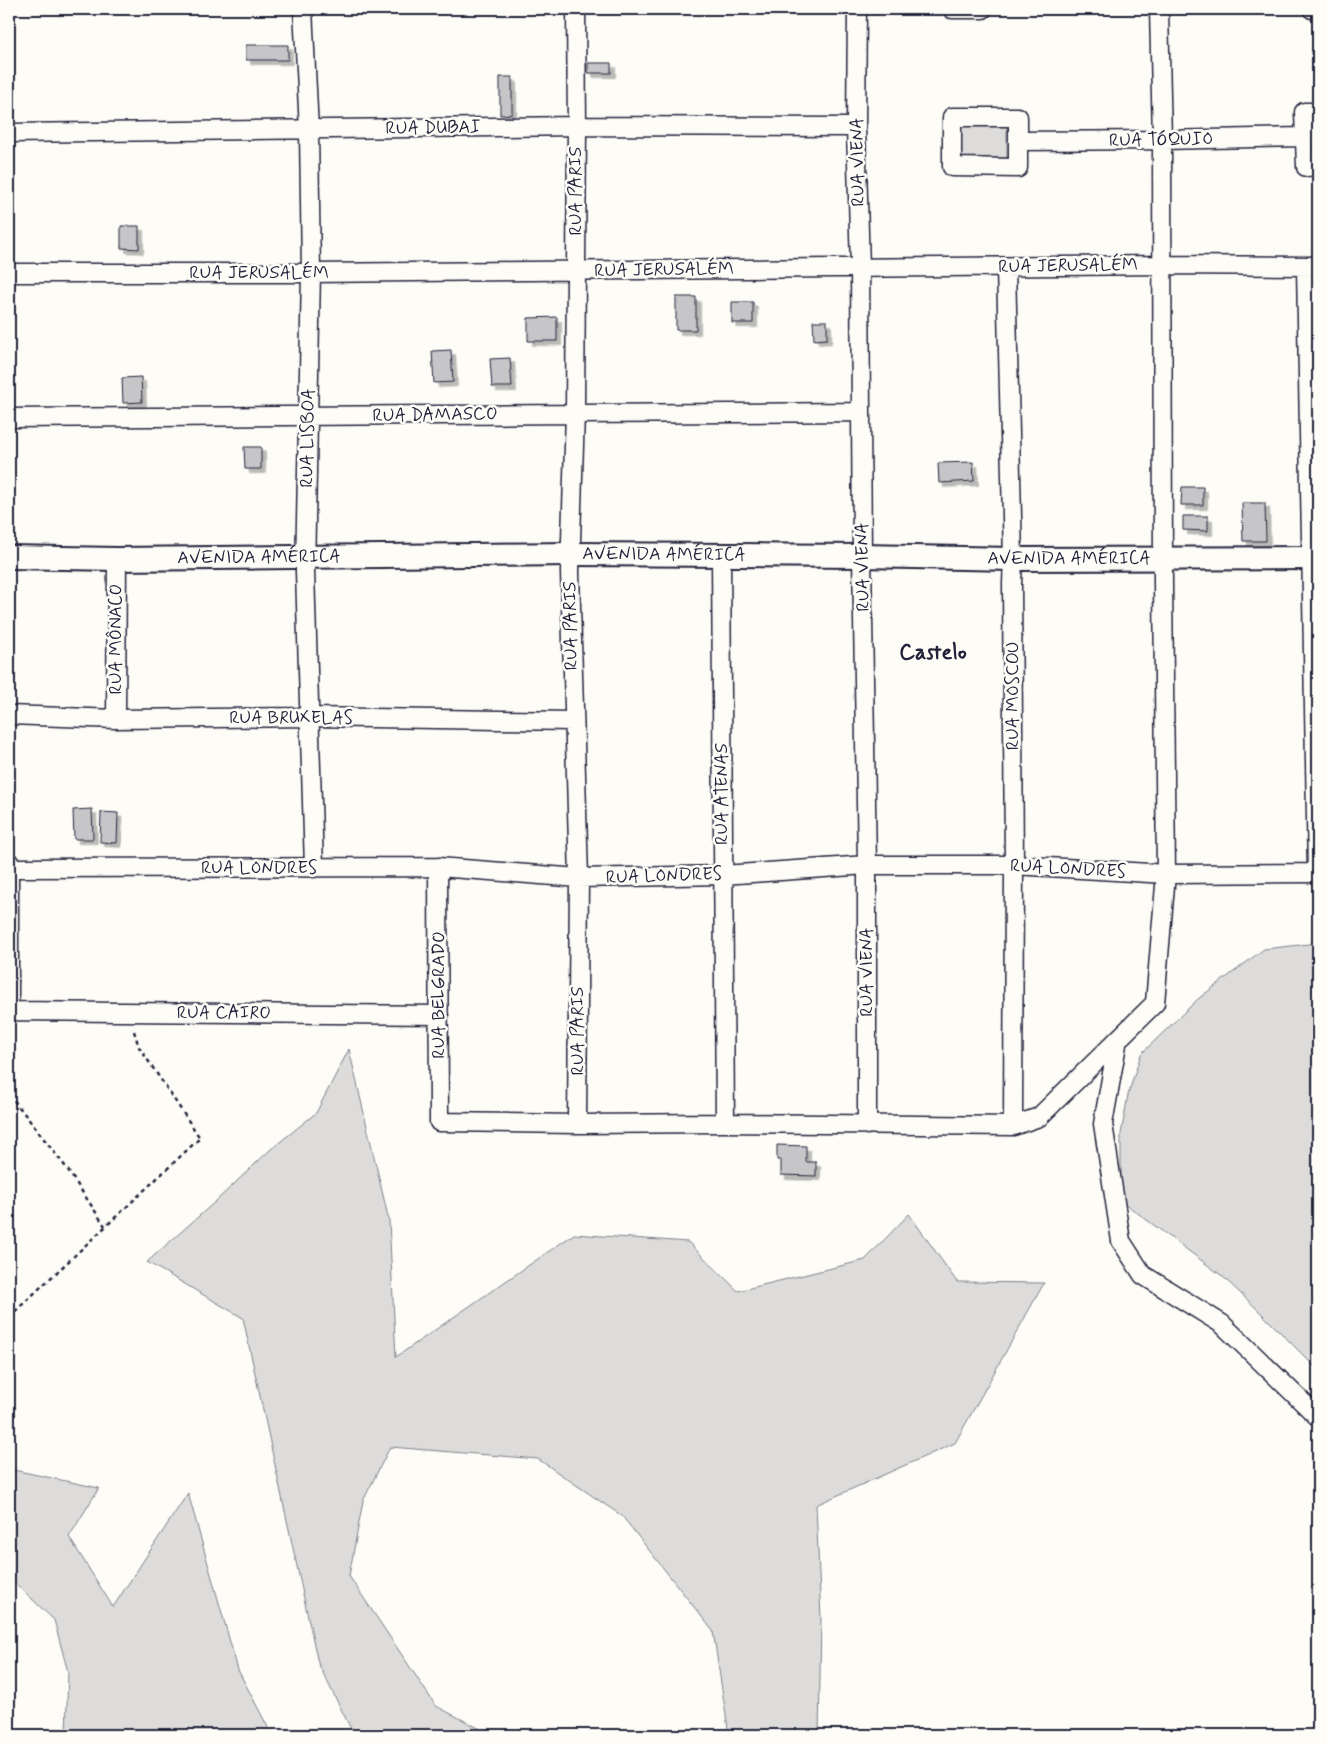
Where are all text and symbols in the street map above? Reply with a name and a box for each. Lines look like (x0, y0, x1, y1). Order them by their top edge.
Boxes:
street label: RUA DUBAI (385, 115, 481, 141)
street label: RUA VIENA (845, 117, 871, 207)
street label: RUA TÓQUIO (1109, 127, 1213, 153)
street label: RUA PARIS (564, 147, 588, 235)
street label: RUA JERUSALÉM (998, 253, 1138, 279)
street label: RUA JERUSALÉM (594, 257, 734, 283)
street label: RUA JERUSALÉM (189, 261, 329, 285)
street label: RUA LISBOA (295, 388, 321, 488)
street label: RUA DAMASCO (372, 402, 498, 428)
street label: RUA VIENA (850, 522, 876, 612)
street label: AVENIDA AMÉRICA (582, 542, 746, 567)
street label: AVENIDA AMÉRICA (177, 545, 341, 570)
street label: AVENIDA AMÉRICA (987, 546, 1151, 571)
street label: RUA PARIS (558, 581, 584, 671)
street label: RUA MÔNACO (104, 584, 128, 694)
district label: Castelo (899, 639, 967, 667)
street label: RUA MOSCOU (1001, 642, 1025, 750)
street label: RUA BRUXELAS (229, 706, 353, 730)
street label: RUA ATENAS (710, 743, 734, 845)
street label: RUA LONDRES (1009, 854, 1127, 884)
street label: RUA LONDRES (201, 856, 317, 880)
street label: RUA LONDRES (605, 862, 723, 890)
street label: RUA VIENA (855, 927, 879, 1017)
street label: RUA BELGRADO (427, 931, 451, 1059)
street label: RUA PARIS (566, 987, 590, 1075)
street label: RUA CAIRO (177, 1001, 271, 1025)

